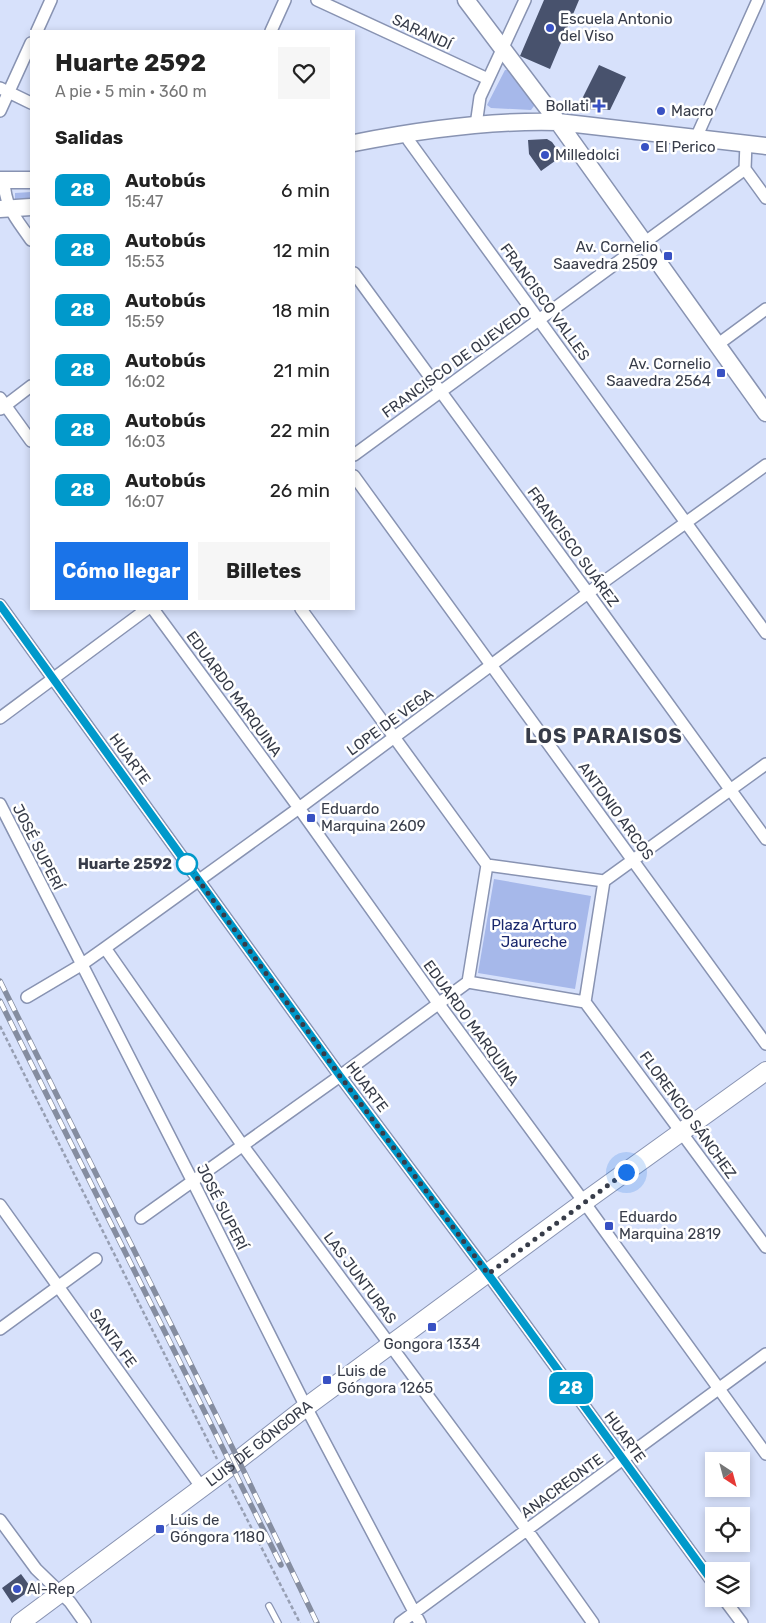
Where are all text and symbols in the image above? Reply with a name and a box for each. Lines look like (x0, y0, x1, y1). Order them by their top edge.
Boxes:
street label: SARANDÍ (389, 10, 456, 54)
place label: Escuela Antonio del Viso (560, 10, 673, 45)
marker: Escuela Antonio del Viso (544, 22, 556, 34)
button: heart (278, 47, 330, 99)
text: Huarte 2592 (55, 49, 206, 77)
text: A pie · 5 min · 360 m (55, 82, 207, 101)
place label: Bollati (545, 97, 589, 115)
marker: Bollati (593, 100, 605, 112)
place label: Macro (671, 102, 714, 120)
marker: Macro (655, 105, 667, 117)
text: Salidas (55, 126, 123, 149)
place label: El Perico (655, 138, 716, 156)
marker: El Perico (639, 141, 651, 153)
place label: Milledolci (555, 146, 619, 164)
marker: Milledolci (539, 149, 551, 161)
text: Autobús (125, 169, 206, 192)
text: 28 (71, 179, 94, 201)
text: 6 min (281, 179, 330, 202)
text: 15:47 (125, 192, 163, 211)
text: Autobús (125, 229, 206, 252)
place label: Av. Cornelio Saavedra 2509 (553, 238, 658, 273)
text: 28 (71, 239, 94, 261)
text: 12 min (273, 239, 330, 262)
street label: FRANCISCO VALLES (496, 240, 594, 364)
marker: Av. Cornelio Saavedra 2509 (662, 250, 674, 262)
text: 15:53 (125, 252, 165, 271)
text: Autobús (125, 289, 206, 312)
text: 28 (71, 299, 94, 321)
text: 18 min (272, 299, 330, 322)
street label: FRANCISCO DE QUEVEDO (379, 302, 533, 422)
text: 15:59 (125, 312, 164, 331)
text: Autobús (125, 349, 206, 372)
place label: Av. Cornelio Saavedra 2564 (606, 355, 711, 390)
text: 28 (71, 359, 94, 381)
text: 21 min (273, 359, 330, 382)
marker: Av. Cornelio Saavedra 2564 (715, 367, 727, 379)
text: 16:02 (125, 372, 165, 391)
text: Autobús (125, 409, 206, 432)
text: 28 (71, 419, 94, 441)
text: 22 min (270, 419, 330, 442)
text: 16:03 (125, 432, 165, 451)
text: Autobús (125, 469, 206, 492)
text: 28 (71, 479, 94, 501)
text: 26 min (270, 479, 330, 502)
street label: FRANCISCO SUÁREZ (523, 483, 623, 611)
text: 16:07 (125, 492, 164, 511)
button: Cómo llegar (55, 542, 188, 600)
button: Billetes (198, 542, 330, 600)
street label: EDUARDO MARQUINA (182, 628, 286, 760)
street label: LOPE DE VEGA (343, 685, 437, 759)
district label: LOS PARAISOS (525, 724, 683, 748)
street label: HUARTE (106, 730, 154, 788)
street label: ANTONIO ARCOS (575, 759, 657, 863)
place label: Eduardo Marquina 2609 (321, 800, 426, 835)
street label: JOSÉ SUPERÍ (9, 801, 68, 894)
marker: Eduardo Marquina 2609 (305, 812, 317, 824)
marker: Huarte 2592 (176, 853, 198, 875)
place label: Huarte 2592 (78, 855, 172, 873)
park label: Plaza Arturo Jaureche (491, 916, 577, 951)
street label: EDUARDO MARQUINA (419, 957, 523, 1089)
street label: FLORENCIO SÁNCHEZ (636, 1048, 740, 1182)
street label: HUARTE (342, 1058, 392, 1116)
your location (614, 1160, 639, 1185)
street label: JOSÉ SUPERÍ (193, 1161, 252, 1254)
place label: Eduardo Marquina 2819 (619, 1208, 721, 1243)
marker: Eduardo Marquina 2819 (603, 1220, 615, 1232)
street label: LAS JUNTURAS (320, 1229, 400, 1327)
street label: SANTA FE (86, 1305, 140, 1371)
marker: Gongora 1334 (426, 1321, 438, 1333)
place label: Gongora 1334 (384, 1335, 480, 1353)
place label: Luis de Góngora 1265 (337, 1362, 433, 1397)
line badge: 28 (548, 1372, 594, 1404)
marker: Luis de Góngora 1265 (321, 1374, 333, 1386)
text: 28 (559, 1377, 583, 1399)
street label: LUIS DE GÓNGORA (202, 1396, 316, 1491)
street label: HUARTE (601, 1408, 649, 1466)
street label: ANACREONTE (517, 1450, 607, 1522)
north arrow (705, 1452, 750, 1498)
map controls (705, 1452, 750, 1607)
button: locate (705, 1507, 750, 1552)
place label: Luis de Góngora 1180 (170, 1511, 265, 1546)
marker: Luis de Góngora 1180 (154, 1523, 166, 1535)
button: layers (705, 1562, 750, 1607)
place label: Al-Rep (27, 1580, 75, 1598)
marker: Al-Rep (11, 1583, 23, 1595)

